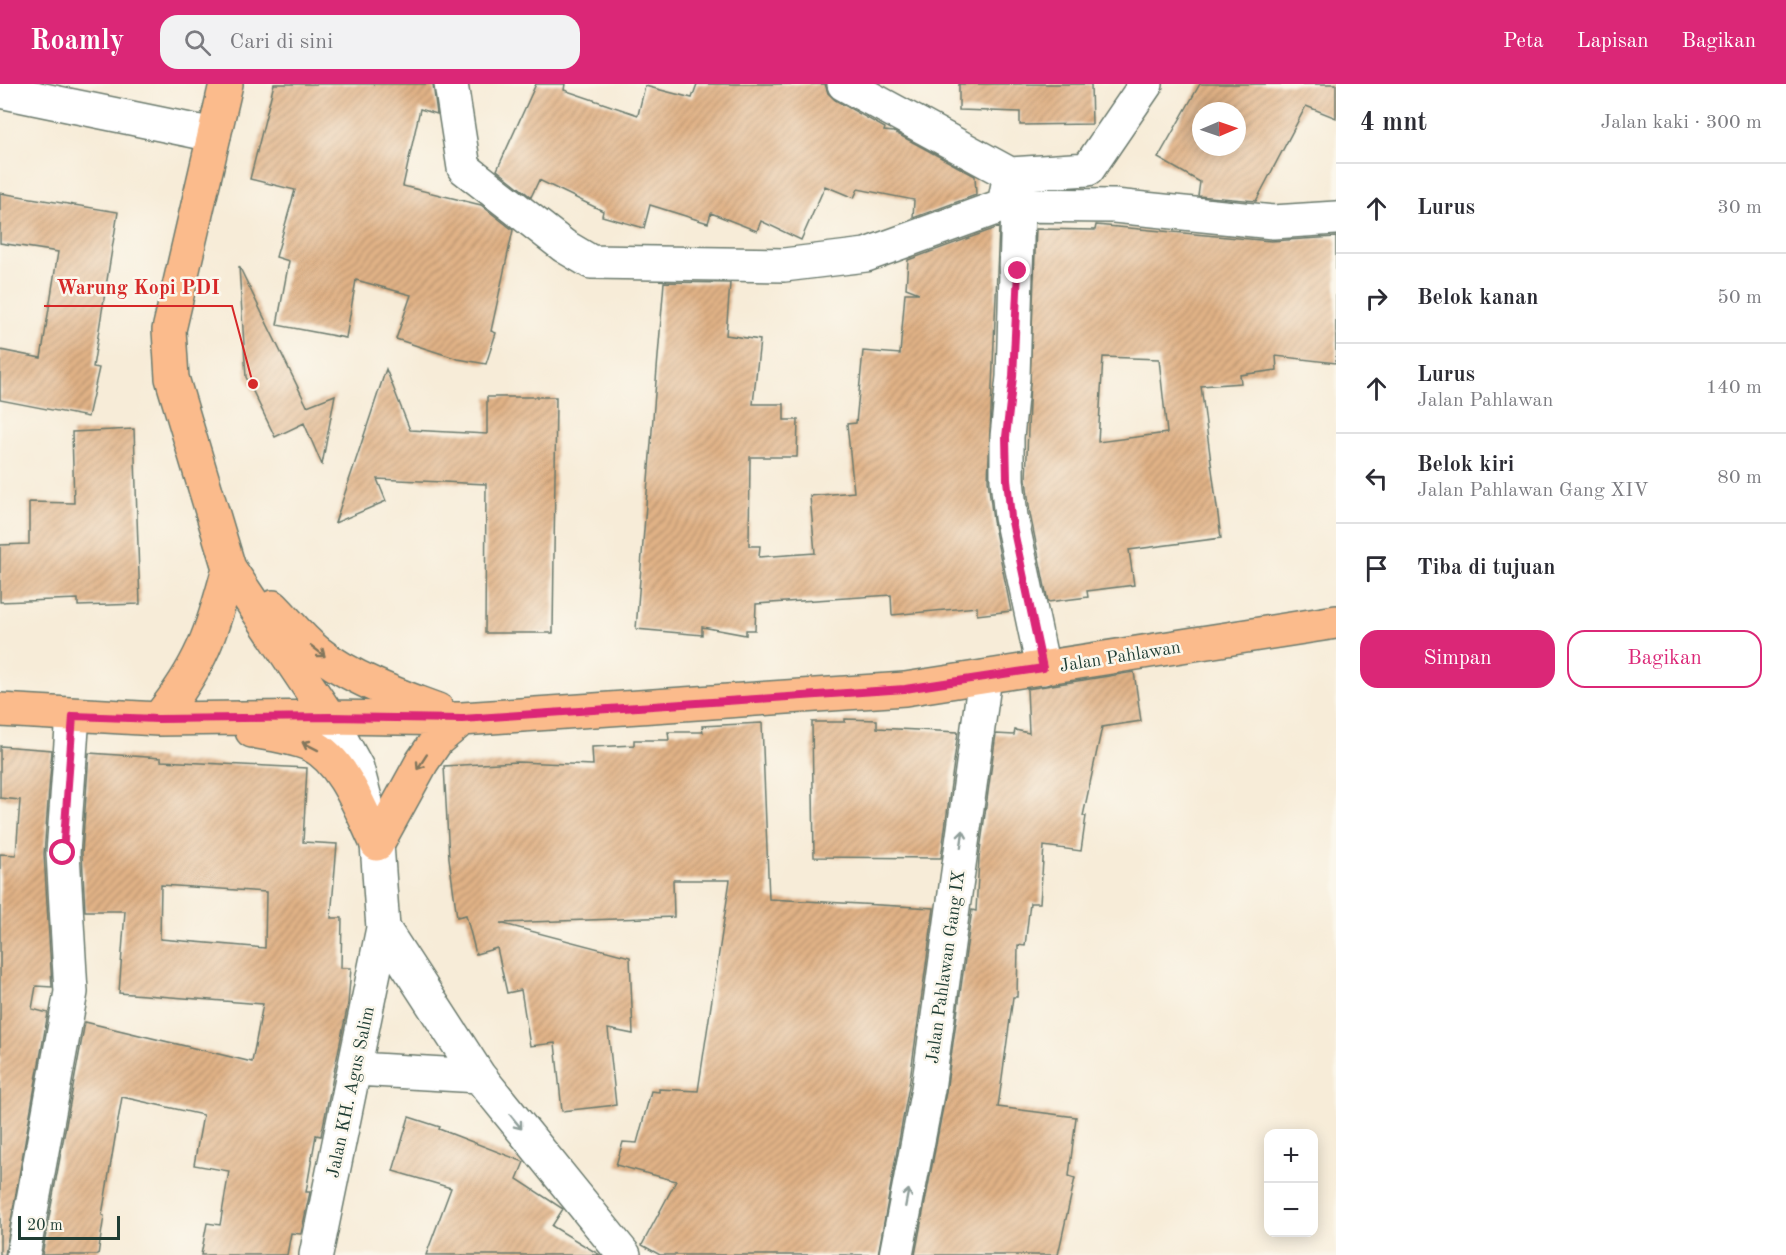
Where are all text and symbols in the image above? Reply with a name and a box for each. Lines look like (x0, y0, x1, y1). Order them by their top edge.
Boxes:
search box (160, 15, 580, 69)
icon: search (181, 26, 214, 59)
text: Roamly (30, 28, 124, 56)
text: Cari di sini (229, 31, 333, 53)
text: Peta (1503, 31, 1544, 52)
text: Lapisan (1577, 31, 1648, 52)
text: Bagikan (1681, 31, 1756, 52)
north arrow (1192, 102, 1246, 156)
text: 4 mnt (1360, 110, 1427, 136)
text: Jalan kaki · 300 m (1600, 113, 1762, 133)
icon: ahead (1360, 192, 1393, 225)
text: Lurus (1417, 197, 1475, 219)
text: 30 m (1717, 198, 1762, 218)
route end (1004, 257, 1030, 283)
callout: Warung Kopi PDI (44, 268, 232, 306)
text: Warung Kopi PDI (56, 279, 220, 299)
icon: right (1360, 282, 1393, 315)
text: Belok kanan (1417, 287, 1539, 309)
text: 50 m (1717, 288, 1762, 308)
text: Lurus (1417, 364, 1475, 386)
icon: ahead (1360, 372, 1393, 405)
text: 140 m (1706, 378, 1762, 398)
text: Jalan Pahlawan (1417, 391, 1553, 411)
text: Belok kiri (1417, 454, 1514, 476)
icon: left (1360, 462, 1393, 495)
text: 80 m (1717, 468, 1762, 488)
text: Jalan Pahlawan Gang XIV (1417, 481, 1649, 501)
icon: arrive (1360, 552, 1393, 585)
text: Tiba di tujuan (1417, 557, 1555, 579)
button: Simpan (1360, 630, 1555, 688)
button: Bagikan (1567, 630, 1762, 688)
street label: Jalan Pahlawan (1058, 638, 1182, 675)
one-way arrow (310, 644, 326, 657)
one-way arrow (301, 740, 319, 752)
one-way arrow (416, 753, 429, 770)
one-way arrow (956, 829, 967, 849)
route start (49, 839, 75, 865)
street label: Jalan Pahlawan Gang IX (924, 869, 969, 1065)
street label: Jalan KH. Agus Salim (324, 1005, 378, 1180)
one-way arrow (510, 1114, 523, 1130)
map controls (1264, 1129, 1318, 1237)
button: + (1264, 1129, 1318, 1183)
button: − (1264, 1183, 1318, 1237)
one-way arrow (902, 1188, 913, 1208)
scale bar (18, 1213, 120, 1240)
text: 20 m (27, 1218, 63, 1234)

